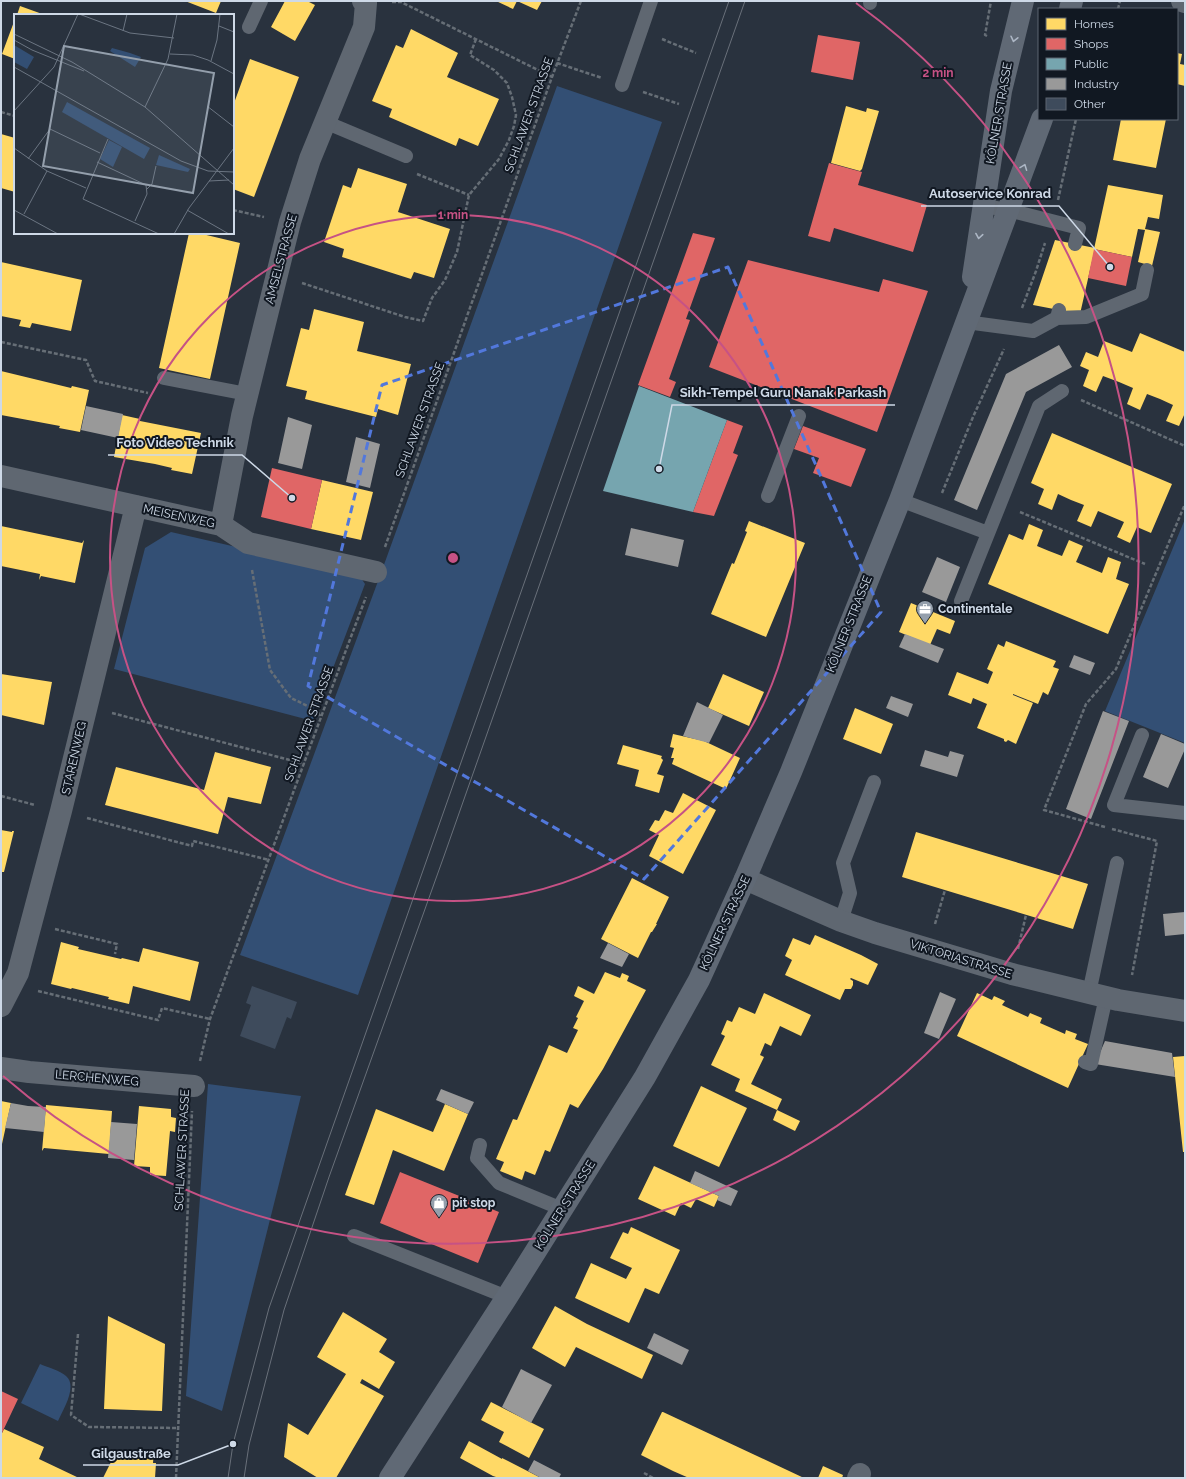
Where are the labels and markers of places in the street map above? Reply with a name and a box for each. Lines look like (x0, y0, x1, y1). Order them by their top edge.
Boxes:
callout: Autoservice Konrad (921, 181, 1059, 206)
callout: Sikh-Tempel Guru Nanak Parkash (672, 380, 895, 405)
callout: Foto Video Technik (108, 430, 242, 455)
centre of rings (446, 551, 460, 565)
office icon: Continentale (915, 599, 935, 624)
place label: Continentale (938, 602, 1013, 616)
shop icon: pit stop (429, 1193, 449, 1218)
place label: pit stop (452, 1196, 496, 1210)
callout: Gilgaustraße (83, 1440, 178, 1465)

